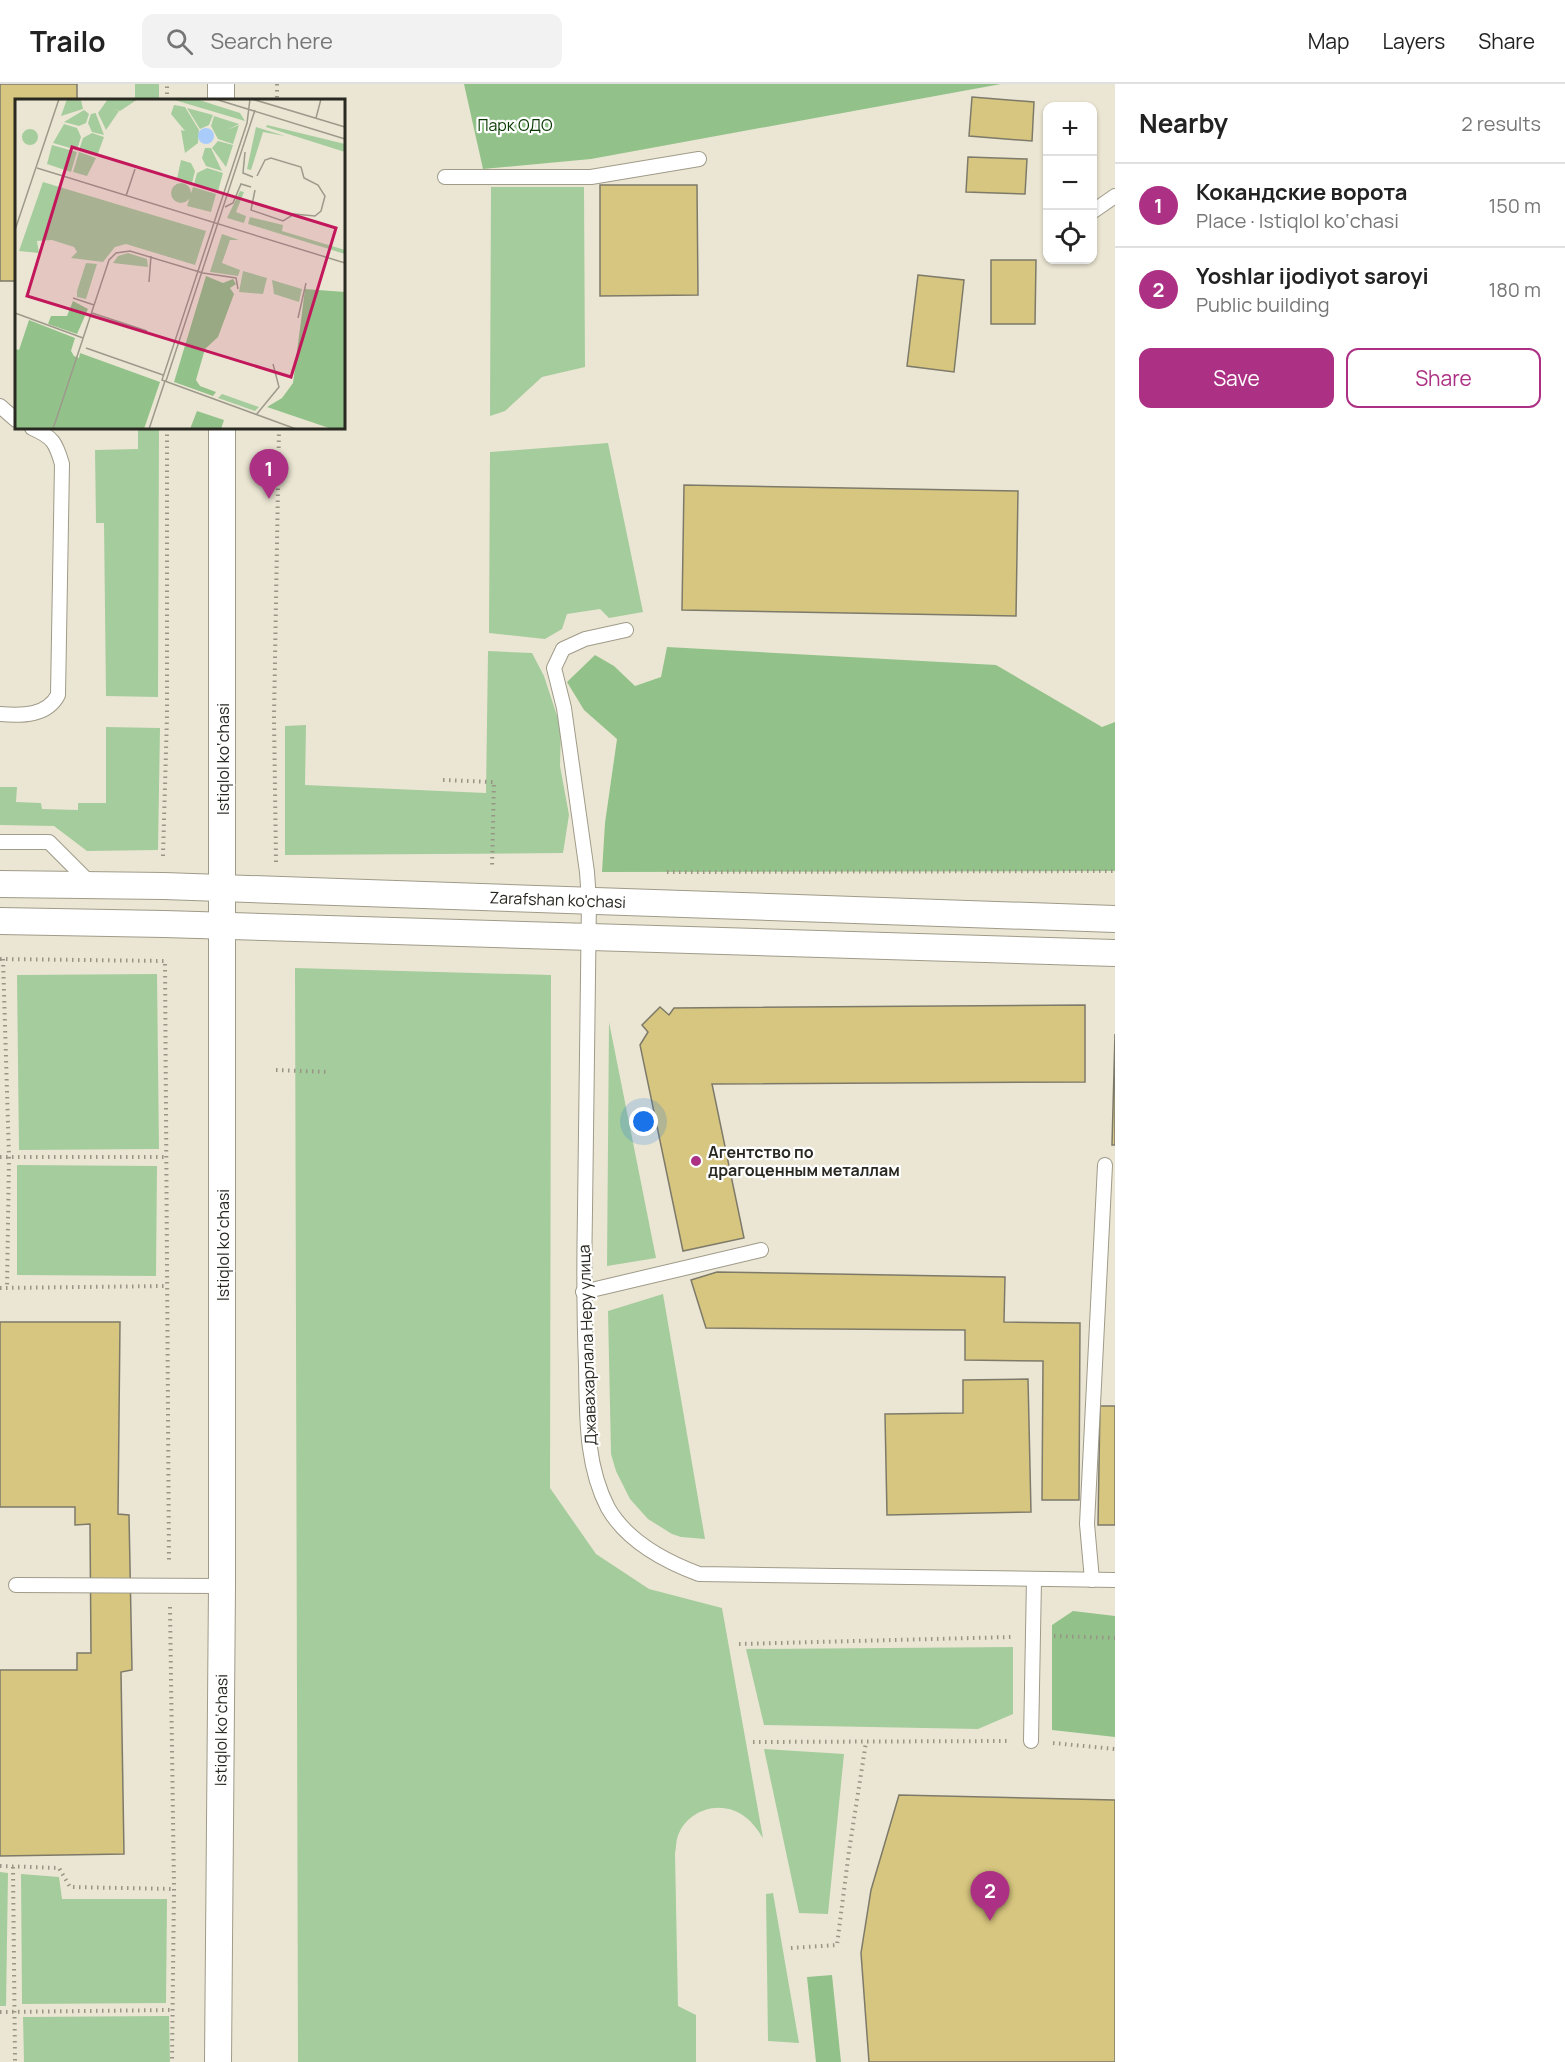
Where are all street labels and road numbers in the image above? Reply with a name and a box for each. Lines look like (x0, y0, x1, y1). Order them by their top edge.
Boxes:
street label: Istiqlol ko‘chasi (212, 703, 234, 815)
street label: Zarafshan ko'chasi (489, 886, 626, 913)
street label: Istiqlol ko‘chasi (212, 1189, 234, 1301)
street label: Джавахарлала Неру улица (572, 1244, 602, 1446)
street label: Istiqlol ko‘chasi (209, 1674, 232, 1786)

